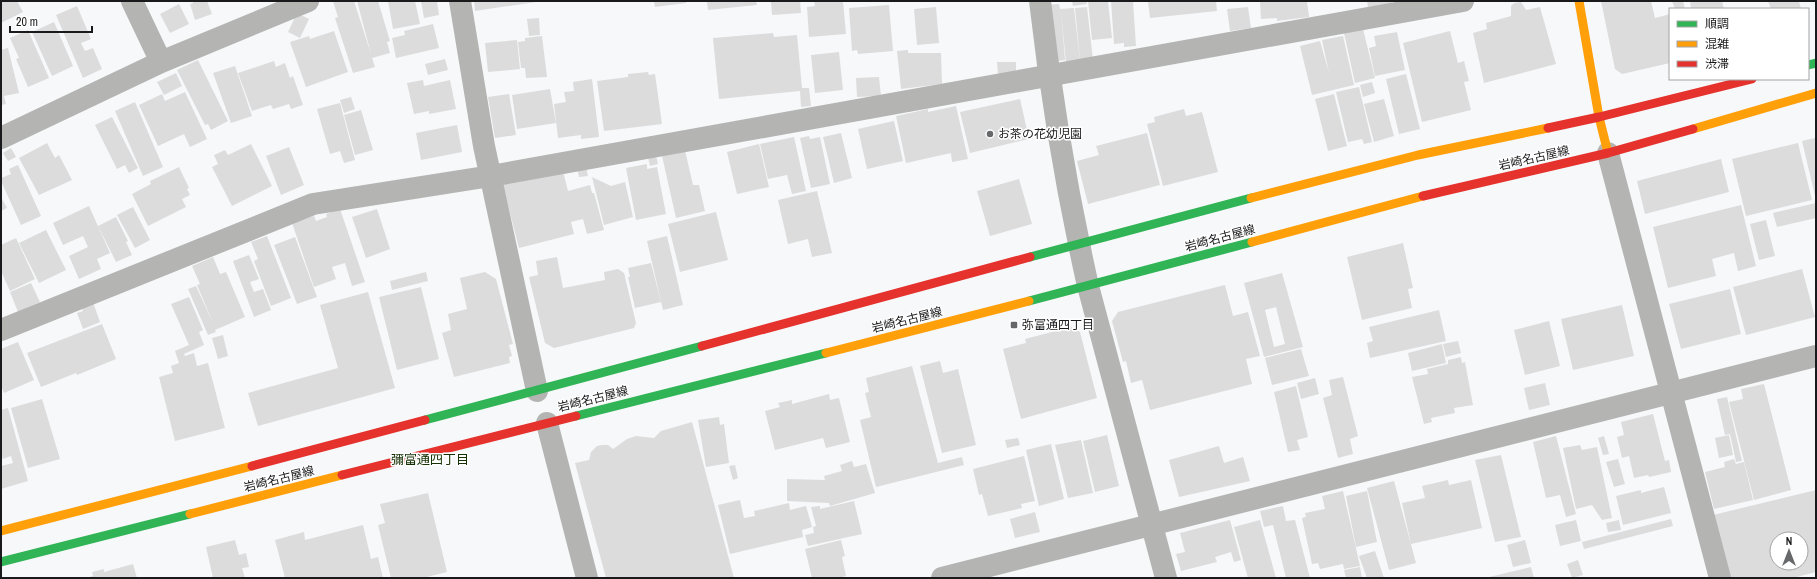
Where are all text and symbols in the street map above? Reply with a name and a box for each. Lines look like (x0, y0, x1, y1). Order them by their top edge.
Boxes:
scale bar (10, 8, 92, 34)
legend (1669, 8, 1809, 80)
text: 20 m (16, 14, 38, 30)
text: 順調 (1705, 16, 1729, 32)
text: 混雑 (1705, 36, 1729, 52)
text: 渋滞 (1705, 56, 1729, 72)
place label: お茶の花幼児園 (998, 126, 1082, 142)
marker: お茶の花幼児園 (985, 129, 995, 139)
street label: 岩崎名古屋線 (1497, 142, 1571, 174)
street label: 岩崎名古屋線 (1183, 221, 1257, 255)
street label: 岩崎名古屋線 (870, 304, 944, 336)
place label: 弥富通四丁目 (1022, 317, 1094, 333)
marker: 弥富通四丁目 (1009, 320, 1019, 330)
street label: 岩崎名古屋線 (556, 383, 630, 415)
district label: 彌富通四丁目 (391, 451, 469, 468)
street label: 岩崎名古屋線 (242, 463, 316, 495)
north arrow (1769, 531, 1809, 571)
text: N (1786, 534, 1792, 548)

